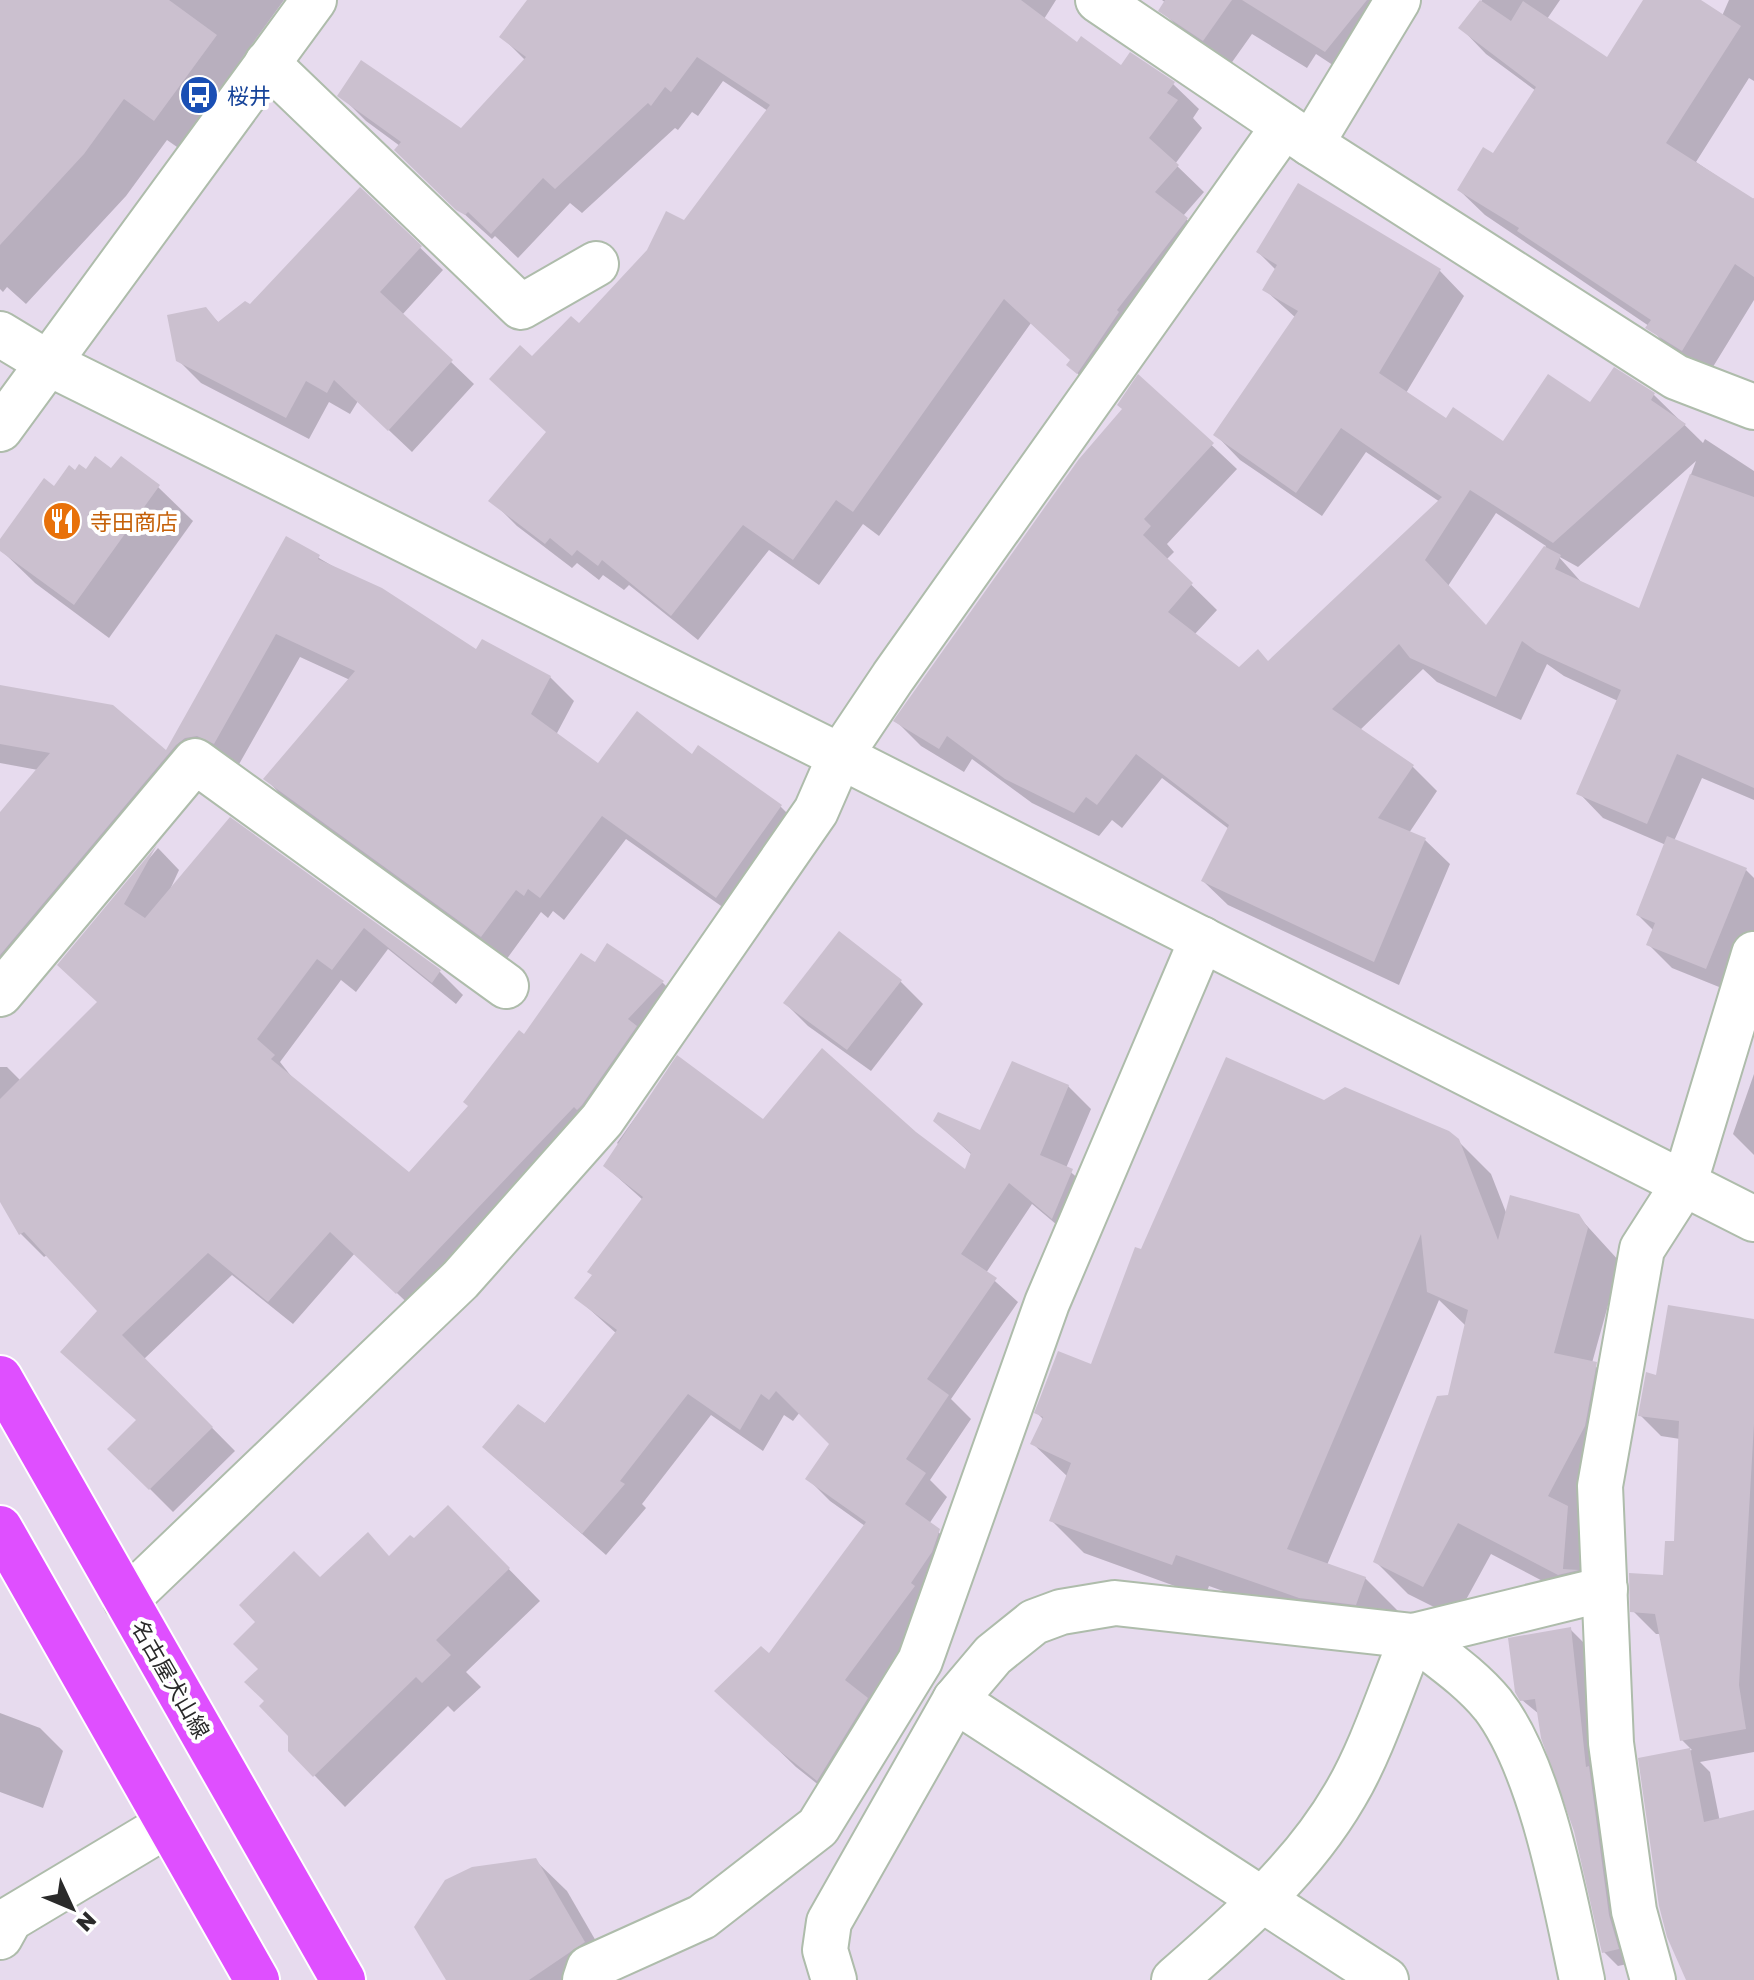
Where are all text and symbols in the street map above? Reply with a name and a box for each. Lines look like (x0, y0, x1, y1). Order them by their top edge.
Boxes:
bus stop icon: 桜井 (178, 74, 220, 116)
place label: 桜井 (227, 82, 271, 109)
restaurant icon: 寺田商店 (41, 500, 83, 542)
place label: 寺田商店 (90, 508, 178, 535)
street label: 名古屋犬山線 (126, 1615, 216, 1743)
north arrow (32, 1868, 112, 1948)
text: N (71, 1907, 102, 1938)

